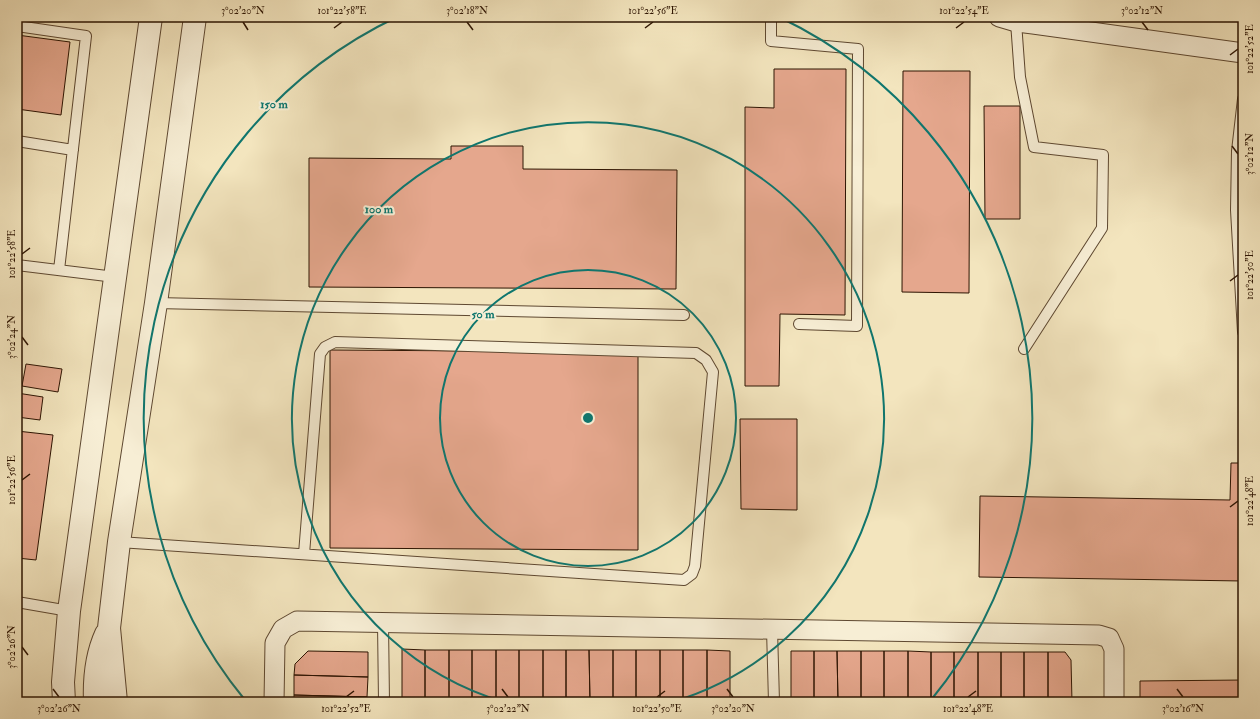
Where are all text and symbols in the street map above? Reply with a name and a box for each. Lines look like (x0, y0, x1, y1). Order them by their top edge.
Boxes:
text: 3°02'20"N (221, 5, 265, 17)
text: 101°22'58"E (317, 5, 367, 17)
text: 3°02'18"N (446, 5, 488, 17)
text: 101°22'56"E (628, 5, 678, 17)
text: 101°22'54"E (939, 5, 989, 17)
text: 3°02'12"N (1121, 5, 1163, 17)
text: 101°22'52"E (1244, 24, 1256, 74)
text: 150 m (260, 97, 288, 112)
text: 3°02'12"N (1244, 133, 1256, 175)
text: 100 m (365, 202, 394, 217)
text: 101°22'58"E (6, 229, 18, 279)
text: 101°22'50"E (1244, 250, 1256, 300)
text: 50 m (471, 307, 495, 322)
text: 3°02'24"N (6, 315, 18, 359)
centre of rings (581, 411, 595, 425)
text: 101°22'56"E (6, 455, 18, 505)
text: 101°22'48"E (1244, 476, 1256, 526)
text: 3°02'26"N (6, 625, 18, 669)
text: 3°02'26"N (37, 703, 81, 715)
text: 101°22'52"E (321, 703, 371, 715)
text: 3°02'22"N (486, 703, 530, 715)
text: 101°22'50"E (632, 703, 682, 715)
text: 3°02'20"N (711, 703, 755, 715)
text: 101°22'48"E (943, 703, 993, 715)
text: 3°02'16"N (1162, 703, 1204, 715)

